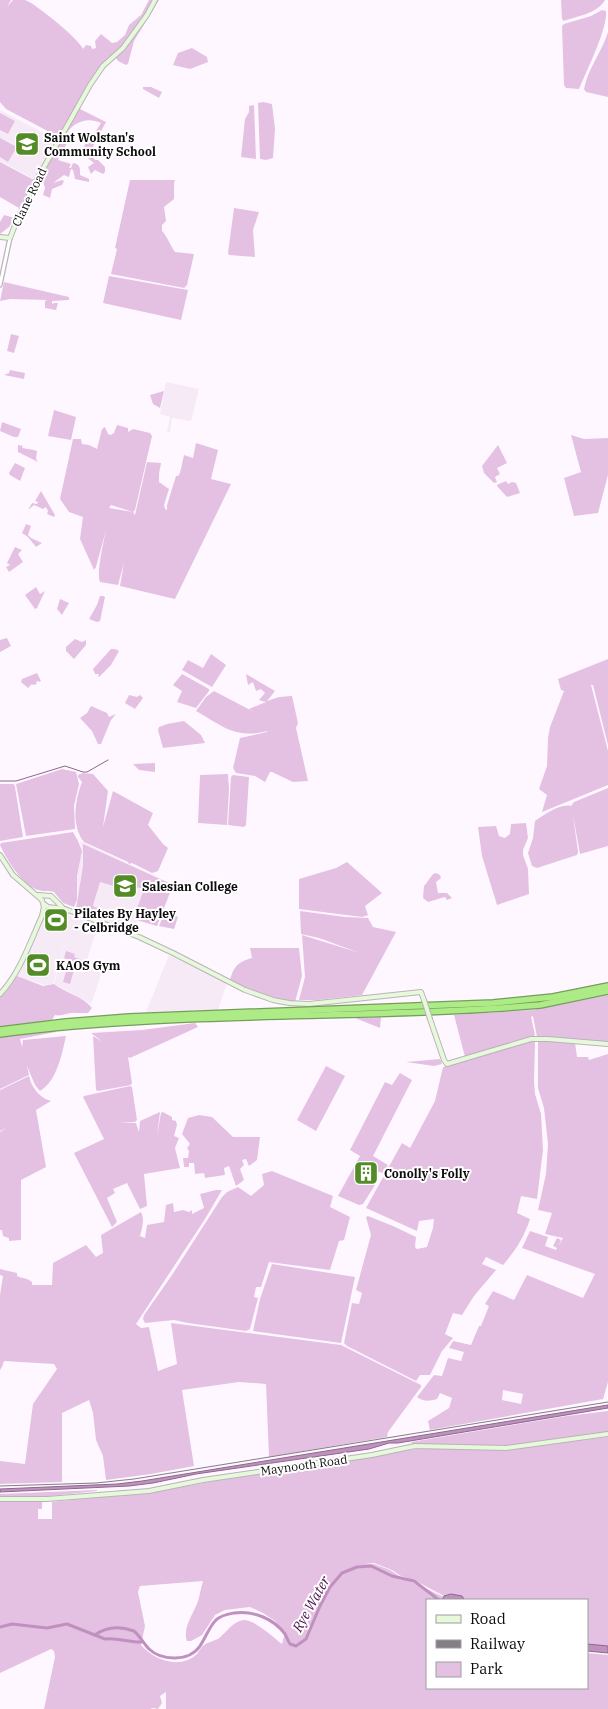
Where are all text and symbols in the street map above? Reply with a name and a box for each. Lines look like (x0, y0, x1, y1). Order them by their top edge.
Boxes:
place label: Saint Wolstan's Community School (44, 130, 156, 159)
school or university icon: Saint Wolstan's Community School (14, 131, 40, 157)
street label: Clane Road (8, 165, 50, 229)
school or university icon: Salesian College (112, 873, 138, 899)
place label: Salesian College (142, 879, 238, 894)
place label: Pilates By Hayley - Celbridge (74, 906, 176, 935)
sports icon: Pilates By Hayley - Celbridge (43, 907, 69, 933)
sports icon: KAOS Gym (25, 952, 51, 978)
place label: KAOS Gym (56, 958, 121, 973)
building icon: Conolly's Folly (353, 1160, 379, 1186)
place label: Conolly's Folly (384, 1166, 470, 1181)
street label: Maynooth Road (260, 1451, 348, 1479)
water label: Rye Water (288, 1572, 334, 1636)
legend (426, 1599, 588, 1689)
text: Road (470, 1609, 506, 1628)
text: Railway (470, 1634, 525, 1653)
text: Park (470, 1659, 503, 1678)

